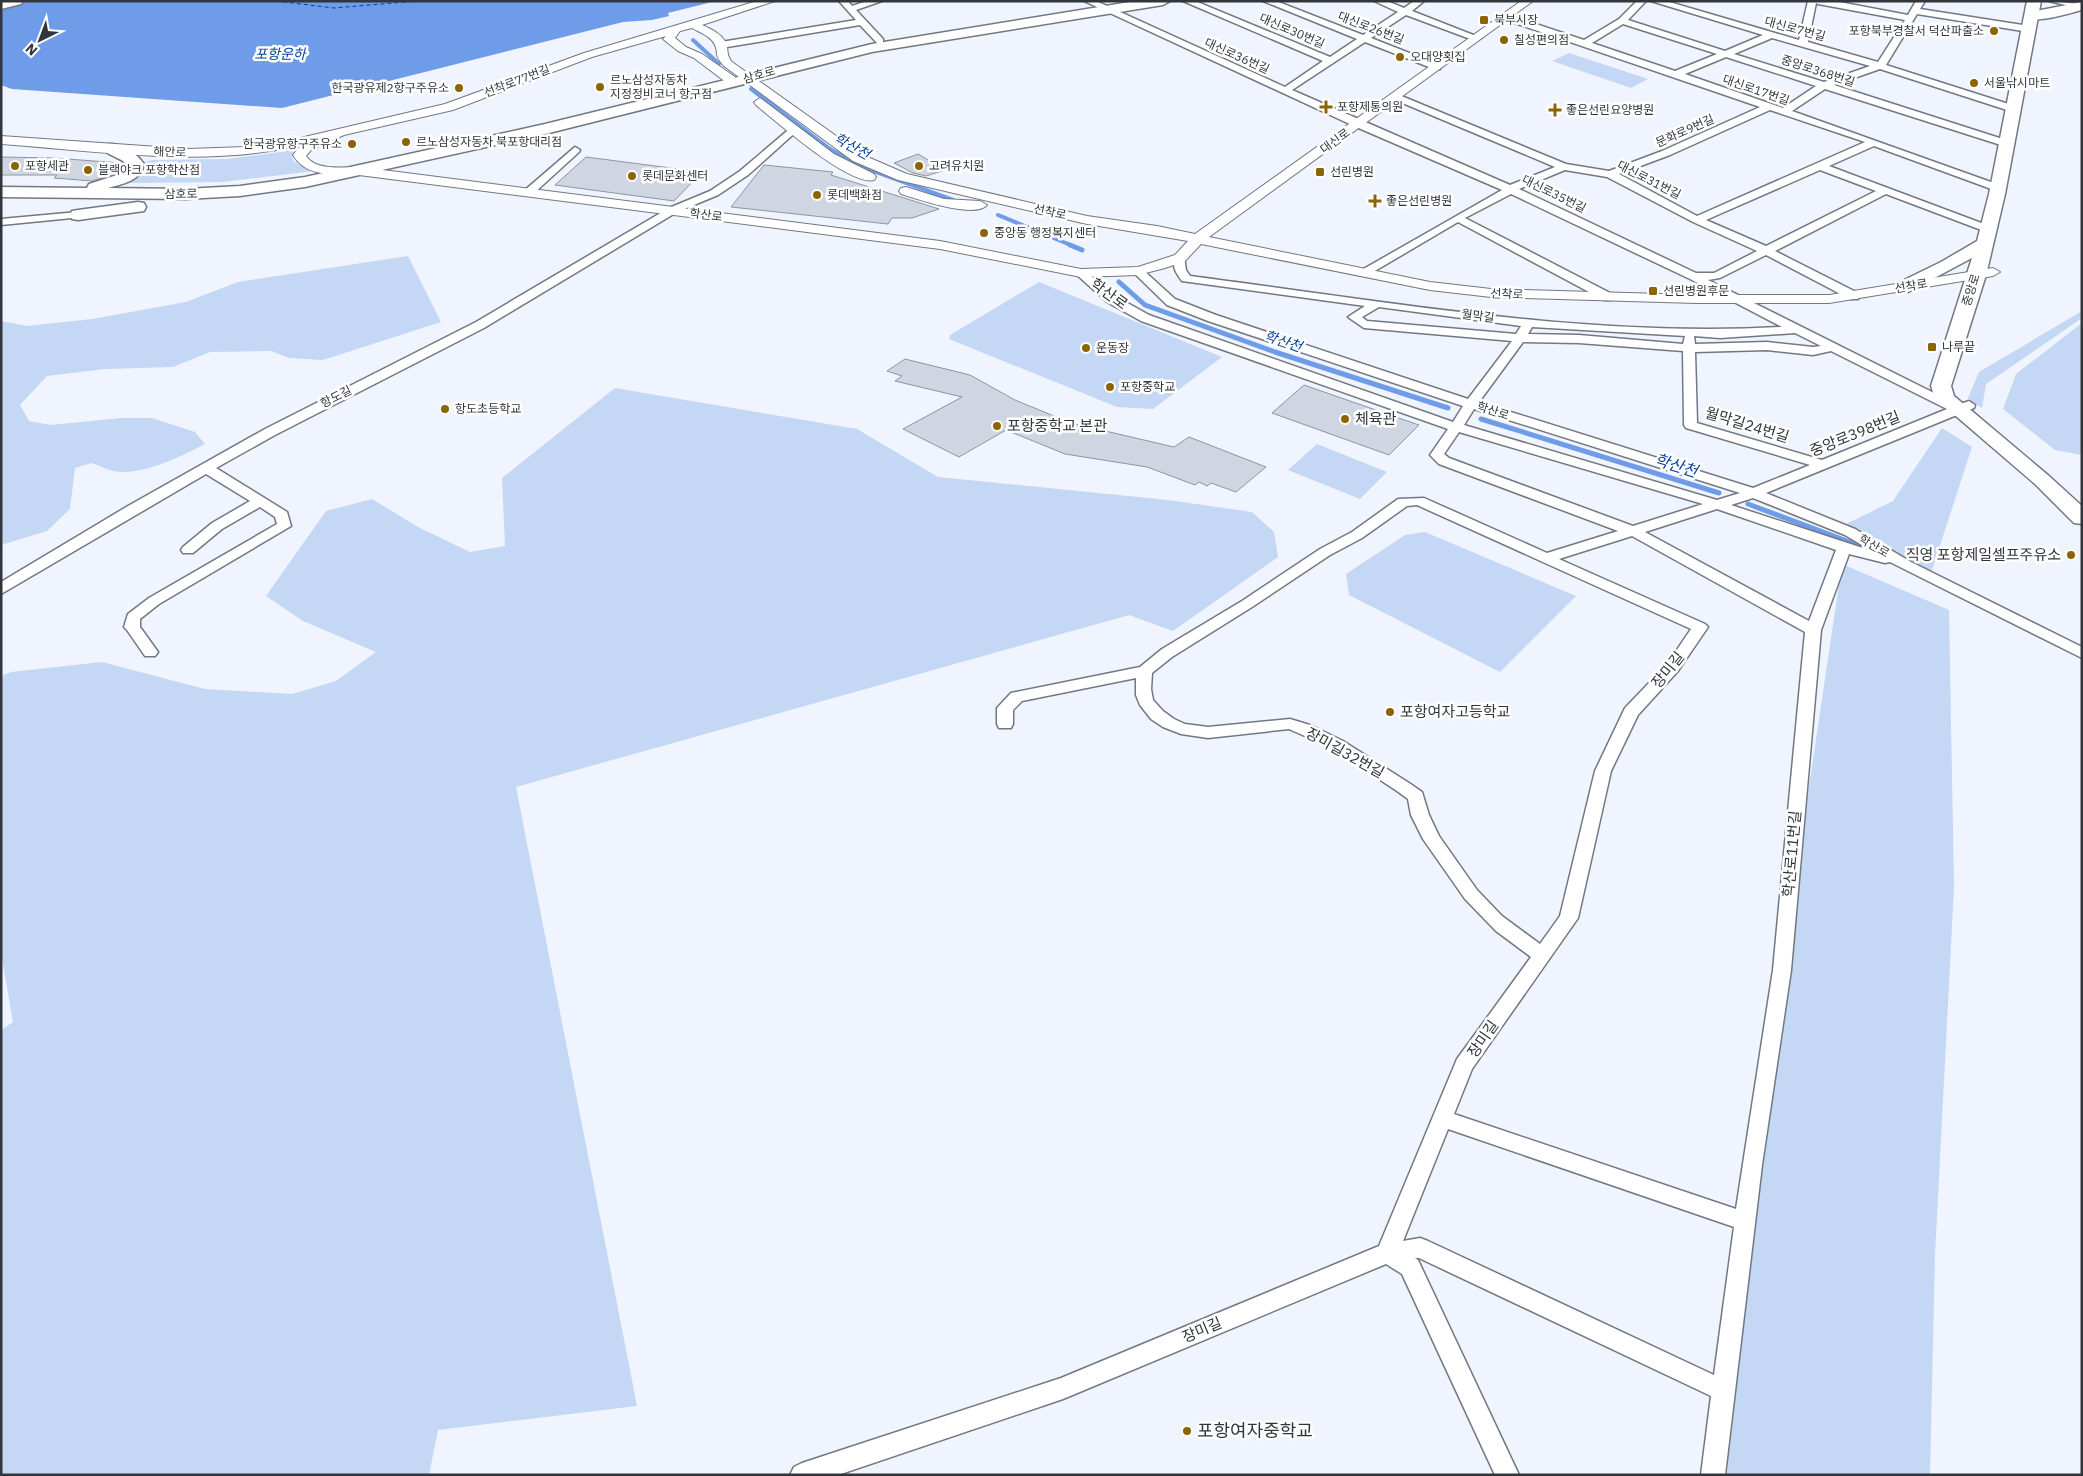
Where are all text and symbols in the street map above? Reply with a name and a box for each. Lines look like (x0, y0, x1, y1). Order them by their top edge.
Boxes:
street label: 대신로26번길 (1336, 8, 1406, 47)
street label: 대신로30번길 (1257, 10, 1327, 51)
place label: 북부시장 (1494, 12, 1538, 27)
street label: 대신로7번길 (1763, 13, 1827, 44)
marker: 북부시장 (1478, 14, 1490, 26)
north arrow (15, 15, 65, 65)
place label: 포항북부경찰서 덕산파출소 (1849, 23, 1984, 38)
marker: 포항북부경찰서 덕산파출소 (1988, 25, 2000, 37)
place label: 칠성편의점 (1514, 32, 1569, 47)
marker: 칠성편의점 (1498, 34, 1510, 46)
street label: 대신로36번길 (1202, 35, 1272, 77)
text: N (22, 40, 41, 60)
water label: 포항운하 (254, 45, 308, 63)
place label: 오대양횟집 (1410, 49, 1465, 64)
marker: 오대양횟집 (1394, 51, 1406, 63)
street label: 중앙로368번길 (1779, 52, 1857, 90)
street label: 선착로77번길 (482, 61, 552, 100)
street label: 삼호로 (741, 63, 777, 86)
street label: 대신로17번길 (1721, 71, 1792, 108)
place label: 르노삼성자동차 지정정비코너 항구점 (610, 72, 712, 101)
place label: 서울낚시마트 (1984, 75, 2050, 90)
marker: 서울낚시마트 (1968, 77, 1980, 89)
place label: 한국광유제2항구주유소 (331, 80, 449, 95)
marker: 르노삼성자동차 지정정비코너 항구점 (594, 81, 606, 93)
marker: 한국광유제2항구주유소 (453, 82, 465, 94)
place label: 포항제통의원 (1337, 99, 1403, 114)
marker: 포항제통의원 (1319, 100, 1333, 114)
place label: 좋은선린요양병원 (1566, 102, 1654, 117)
marker: 좋은선린요양병원 (1548, 103, 1562, 117)
street label: 문화로9번길 (1653, 111, 1716, 150)
street label: 대신로 (1317, 125, 1353, 156)
water label: 학산천 (831, 129, 874, 164)
place label: 르노삼성자동차 북포항대리점 (416, 134, 562, 149)
place label: 한국광유항구주유소 (243, 136, 342, 151)
marker: 르노삼성자동차 북포항대리점 (400, 136, 412, 148)
marker: 한국광유항구주유소 (346, 138, 358, 150)
street label: 해안로 (153, 143, 187, 160)
street label: 대신로31번길 (1615, 157, 1684, 202)
place label: 포항세관 (25, 158, 69, 173)
place label: 고려유치원 (929, 158, 984, 173)
marker: 포항세관 (9, 160, 21, 172)
marker: 고려유치원 (913, 160, 925, 172)
place label: 블랙야크 포항학산점 (98, 162, 200, 177)
marker: 블랙야크 포항학산점 (82, 164, 94, 176)
place label: 선린병원 (1330, 164, 1374, 179)
marker: 선린병원 (1314, 166, 1326, 178)
place label: 롯데문화센터 (642, 168, 708, 183)
marker: 롯데문화센터 (626, 170, 638, 182)
street label: 대신로35번길 (1520, 172, 1589, 216)
street label: 삼호로 (164, 186, 198, 201)
place label: 롯데백화점 (827, 187, 882, 202)
marker: 롯데백화점 (811, 189, 823, 201)
place label: 좋은선린병원 (1386, 193, 1452, 208)
marker: 좋은선린병원 (1368, 194, 1382, 208)
street label: 선착로 (1032, 201, 1068, 222)
street label: 학산로 (689, 205, 723, 224)
place label: 중앙동 행정복지센터 (994, 225, 1096, 240)
marker: 중앙동 행정복지센터 (978, 227, 990, 239)
street label: 중앙로 (1958, 272, 1983, 308)
street label: 학산로 (1087, 274, 1132, 313)
street label: 선착로 (1893, 275, 1929, 296)
place label: 선린병원후문 (1663, 283, 1729, 298)
street label: 선착로 (1490, 285, 1524, 302)
marker: 선린병원후문 (1647, 285, 1659, 297)
street label: 월막길 (1461, 306, 1495, 325)
water label: 학산천 (1262, 326, 1305, 356)
place label: 나루끝 (1942, 339, 1975, 354)
place label: 운동장 (1096, 340, 1129, 355)
marker: 나루끝 (1926, 341, 1938, 353)
marker: 운동장 (1080, 342, 1092, 354)
place label: 포항중학교 (1120, 379, 1175, 394)
marker: 포항중학교 (1104, 381, 1116, 393)
street label: 항도길 (318, 382, 354, 411)
street label: 학산로 (1475, 398, 1511, 423)
place label: 항도초등학교 (455, 401, 521, 416)
marker: 항도초등학교 (439, 403, 451, 415)
street label: 월막길24번길 (1703, 403, 1792, 446)
street label: 중앙로398번길 (1807, 407, 1903, 460)
place label: 체육관 (1355, 409, 1397, 428)
marker: 체육관 (1339, 413, 1351, 425)
place label: 포항중학교 본관 (1007, 416, 1107, 435)
marker: 포항중학교 본관 (991, 420, 1003, 432)
water label: 학산천 (1652, 449, 1702, 482)
street label: 학산로 (1856, 531, 1892, 560)
place label: 직영 포항제일셀프주유소 (1906, 545, 2061, 564)
marker: 직영 포항제일셀프주유소 (2065, 549, 2077, 561)
street label: 장미길 (1647, 648, 1688, 692)
place label: 포항여자고등학교 (1400, 702, 1510, 721)
marker: 포항여자고등학교 (1384, 706, 1396, 718)
street label: 장미길32번길 (1303, 723, 1388, 782)
street label: 학산로11번길 (1778, 810, 1805, 898)
street label: 장미길 (1463, 1016, 1502, 1061)
street label: 장미길 (1179, 1313, 1225, 1346)
place label: 포항여자중학교 (1197, 1419, 1313, 1442)
marker: 포항여자중학교 (1181, 1425, 1193, 1437)

